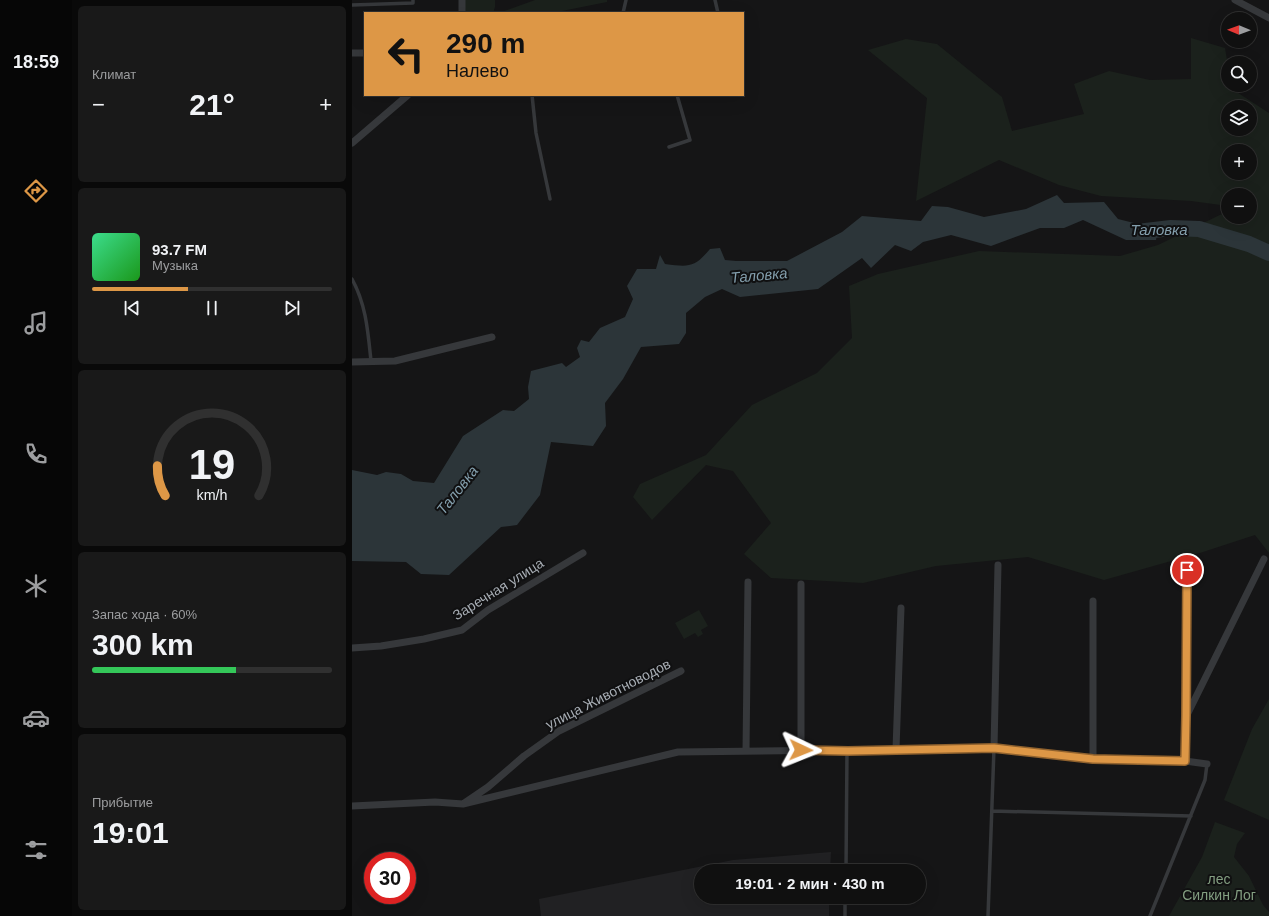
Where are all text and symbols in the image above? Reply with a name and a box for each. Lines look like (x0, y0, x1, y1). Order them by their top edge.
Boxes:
north arrow (1221, 12, 1257, 48)
map controls (1221, 12, 1257, 224)
icon: left (380, 28, 432, 80)
text: 290 m (446, 28, 525, 59)
text: 18:59 (13, 52, 59, 72)
button: search (1221, 56, 1257, 92)
text: Налево (446, 61, 509, 81)
text: Климат (92, 67, 136, 82)
text: 21° (189, 88, 235, 121)
text: − (92, 92, 105, 117)
text: + (319, 92, 332, 117)
button: layers (1221, 100, 1257, 136)
button: + (1221, 144, 1257, 180)
icon: directions (22, 177, 50, 205)
button: − (1221, 188, 1257, 224)
water label: Таловка (1130, 221, 1188, 238)
text: 93.7 FM (152, 241, 207, 258)
text: Музыка (152, 258, 198, 273)
water label: Таловка (730, 264, 788, 286)
icon: previous (121, 297, 143, 319)
icon: pause (201, 297, 223, 319)
icon: next (281, 297, 303, 319)
icon: music (22, 309, 50, 337)
icon: phone (22, 440, 50, 468)
text: 19 (189, 441, 235, 488)
water label: Таловка (433, 462, 481, 518)
text: km/h (197, 487, 228, 503)
pin (1170, 553, 1204, 587)
street label: Заречная улица (450, 555, 547, 623)
icon: arrive (1176, 559, 1198, 581)
icon: climate (22, 572, 50, 600)
text: Запас хода · 60% (92, 607, 197, 622)
text: 300 km (92, 628, 194, 661)
street label: улица Животноводов (543, 656, 673, 732)
icon: car (22, 704, 50, 732)
position arrow (780, 729, 822, 771)
text: Прибытие (92, 795, 153, 810)
text: 19:01 (92, 816, 169, 849)
icon: filters (22, 836, 50, 864)
speed limit sign: 30 (364, 852, 416, 904)
park label: лес Силкин Лог (1182, 871, 1256, 903)
text: 19:01 · 2 мин · 430 m (735, 875, 885, 892)

